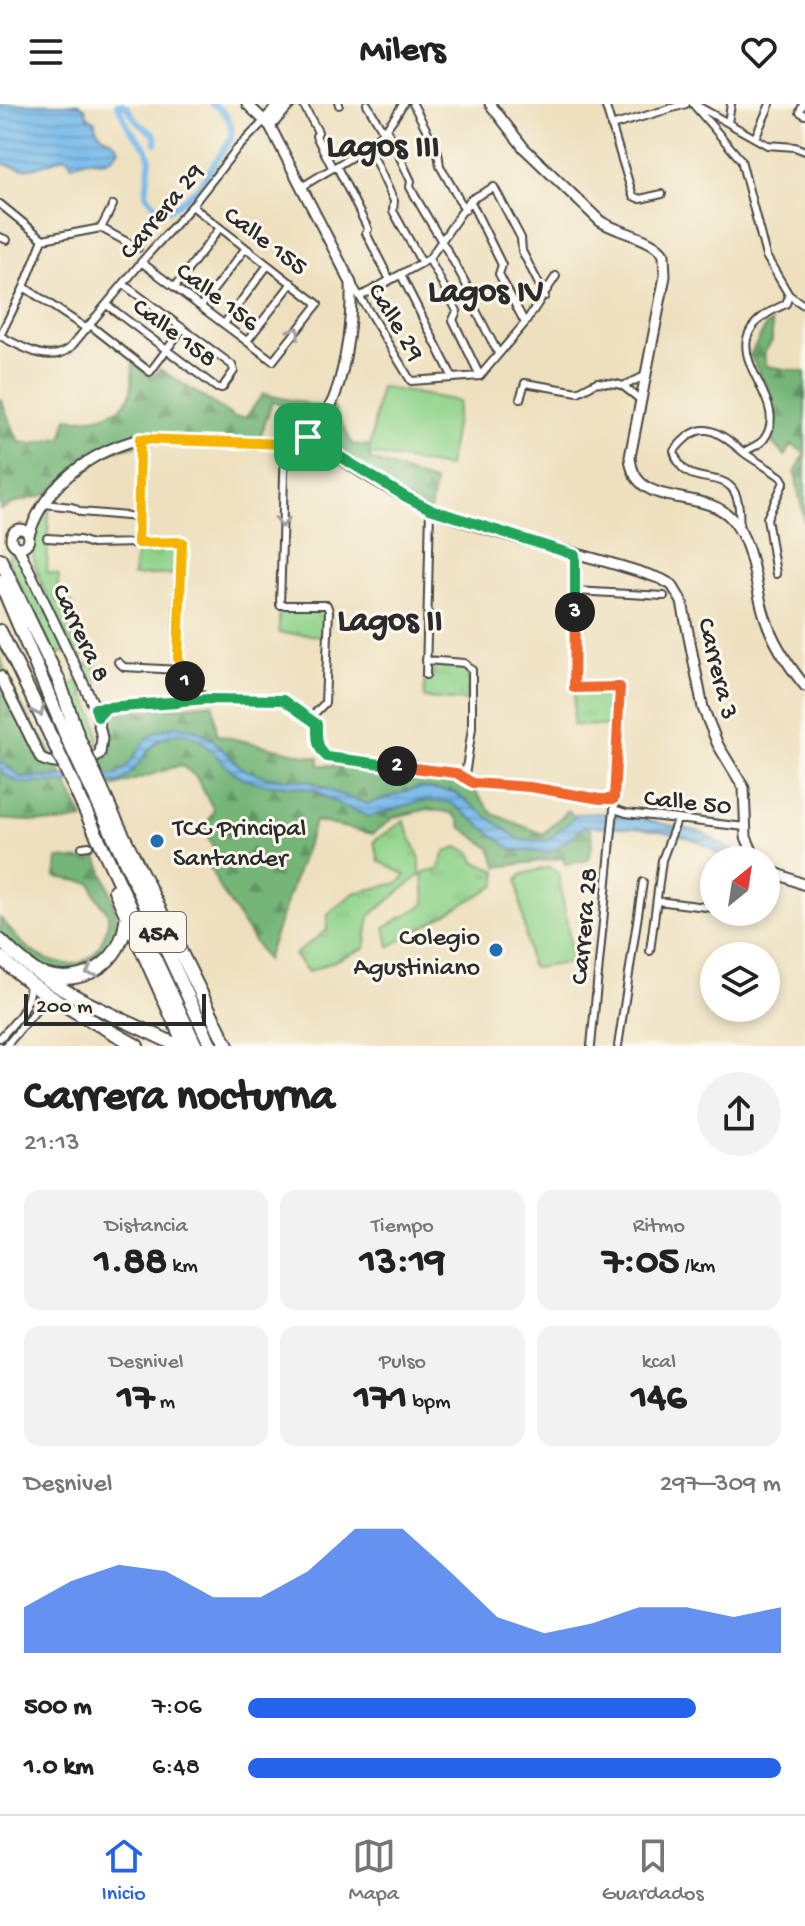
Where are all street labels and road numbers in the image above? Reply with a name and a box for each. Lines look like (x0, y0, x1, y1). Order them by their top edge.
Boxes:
street label: Carrera 29 (114, 159, 213, 267)
street label: Calle 155 (216, 201, 313, 284)
street label: Calle 156 (168, 257, 265, 341)
street label: Calle 29 (359, 279, 429, 368)
street label: Calle 158 (125, 293, 222, 376)
street label: Carrera 8 (43, 580, 115, 688)
street label: Carrera 3 (688, 615, 743, 723)
street label: Calle 50 (642, 784, 733, 825)
street label: Carrera 28 (566, 867, 607, 986)
road number: 45A (130, 912, 186, 952)

